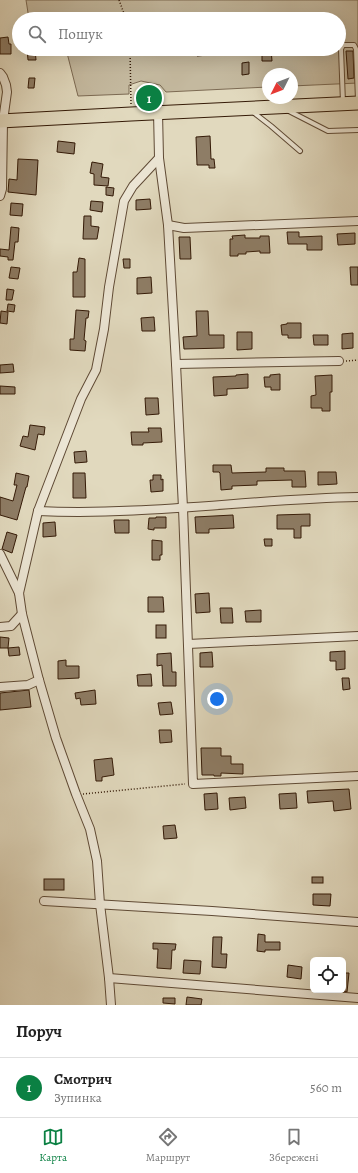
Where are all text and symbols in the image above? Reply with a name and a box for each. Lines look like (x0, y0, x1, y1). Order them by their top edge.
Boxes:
search box (12, 12, 346, 56)
icon: search (26, 23, 48, 45)
text: Пошук (58, 24, 103, 44)
north arrow (262, 68, 298, 104)
pin: 1 (136, 83, 162, 113)
your location (207, 689, 227, 709)
map controls (310, 957, 346, 993)
button: locate (310, 957, 346, 993)
text: Поруч (16, 1020, 62, 1043)
text: Смотрич (54, 1069, 112, 1089)
text: 1 (27, 1079, 31, 1096)
text: 560 m (310, 1079, 342, 1096)
text: Зупинка (54, 1089, 102, 1106)
tab: Карта (39, 1126, 67, 1165)
tab: Маршрут (146, 1126, 190, 1165)
tab: Збережені (269, 1126, 319, 1165)

